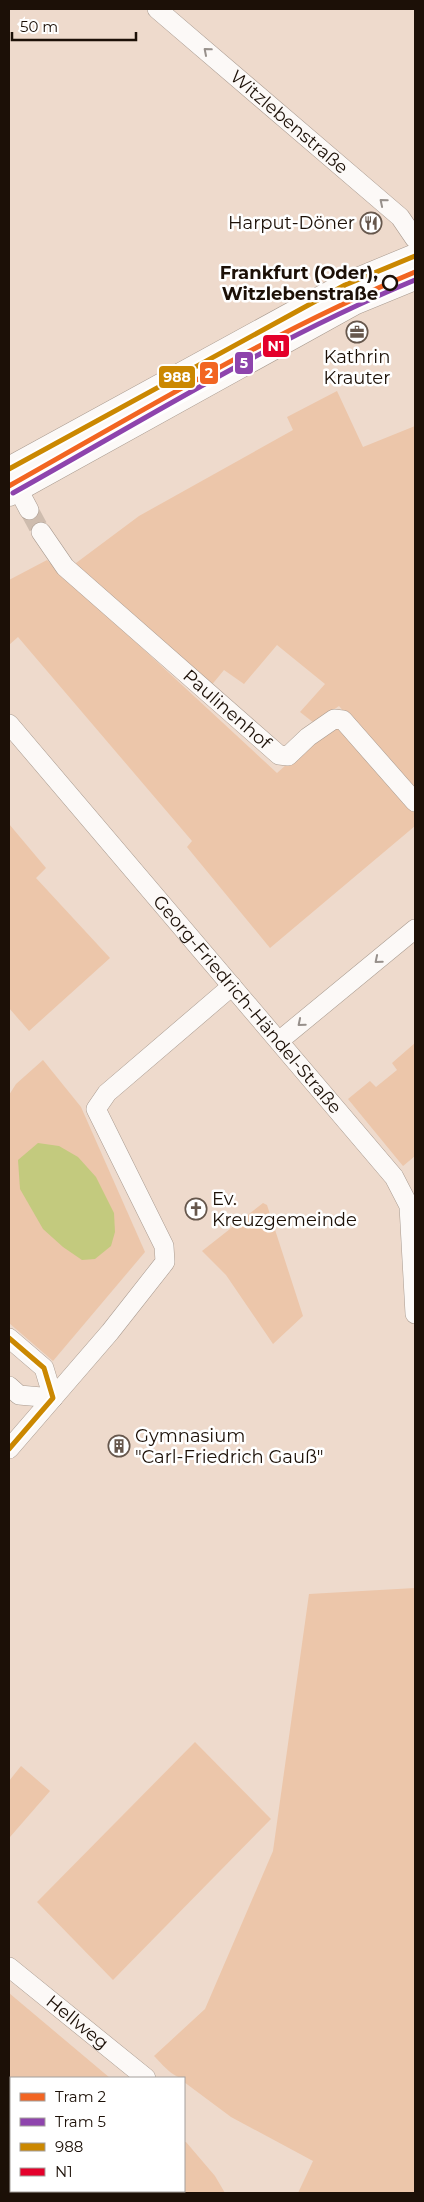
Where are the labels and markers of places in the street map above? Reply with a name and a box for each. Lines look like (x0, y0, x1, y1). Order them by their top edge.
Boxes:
restaurant icon: Harput-Döner (359, 211, 383, 235)
place label: Harput-Döner (228, 212, 355, 234)
place label: Frankfurt (Oder), Witzlebenstraße (220, 262, 378, 305)
marker: Frankfurt (Oder), Witzlebenstraße (382, 275, 398, 291)
office icon: Kathrin Krauter (345, 320, 369, 344)
place label: Kathrin Krauter (324, 346, 390, 389)
place label: Ev. Kreuzgemeinde (212, 1188, 357, 1231)
church icon: Ev. Kreuzgemeinde (184, 1197, 208, 1221)
place label: Gymnasium "Carl-Friedrich Gauß" (135, 1425, 324, 1468)
building icon: Gymnasium "Carl-Friedrich Gauß" (107, 1434, 131, 1458)

